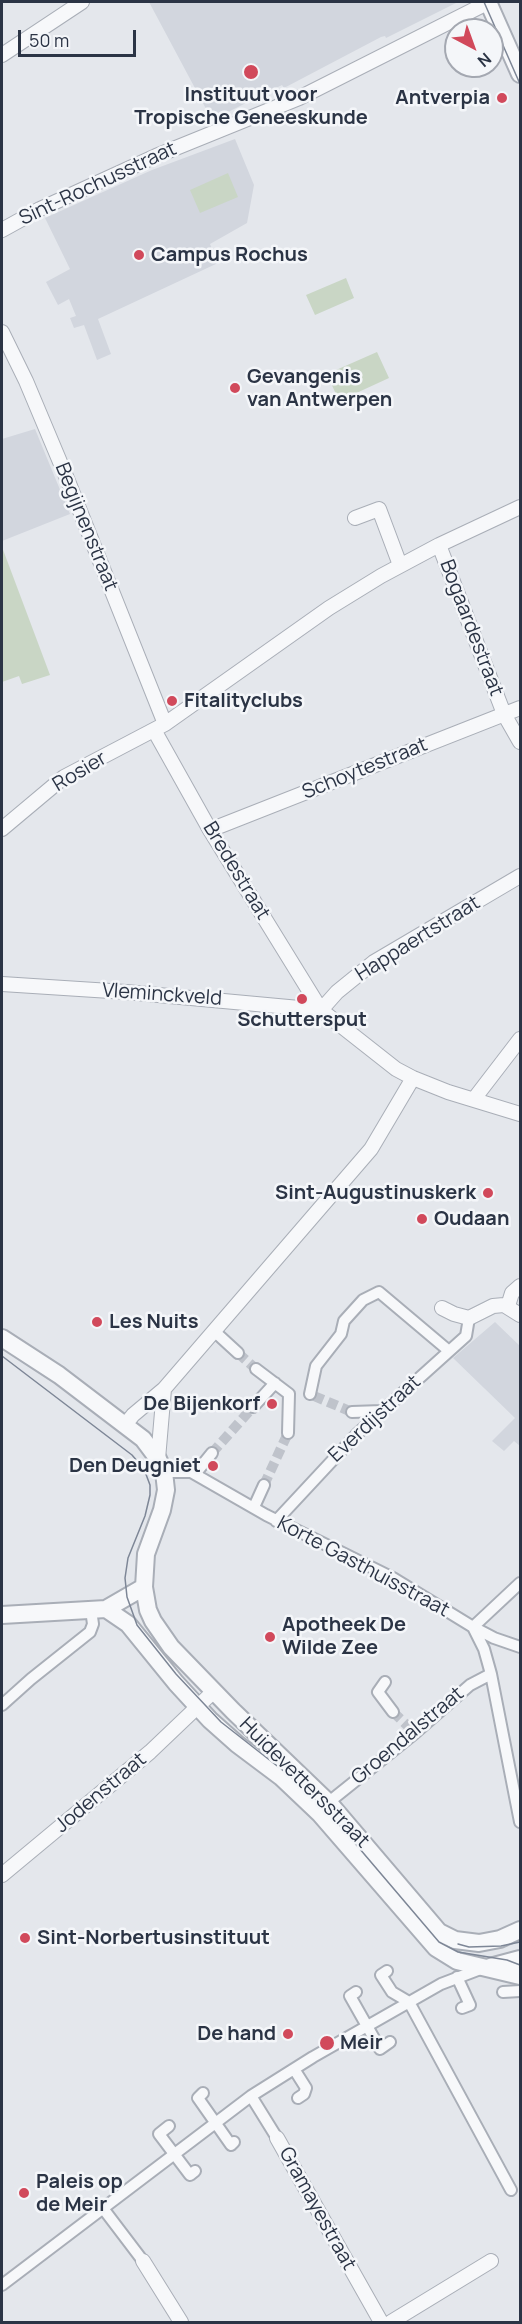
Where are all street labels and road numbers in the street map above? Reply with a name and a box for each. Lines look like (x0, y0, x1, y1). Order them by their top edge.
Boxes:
street label: Sint-Rochusstraat (16, 137, 180, 231)
street label: Begijnenstraat (49, 459, 123, 595)
street label: Bogaardestraat (434, 556, 508, 700)
street label: Schoytestraat (299, 733, 431, 805)
street label: Rosier (49, 747, 111, 797)
street label: Bredestraat (197, 818, 275, 924)
street label: Happaertstraat (351, 891, 485, 987)
street label: Vleminckveld (101, 979, 223, 1011)
street label: Everdijstraat (324, 1370, 426, 1468)
street label: Korte Gasthuisstraat (273, 1511, 453, 1623)
street label: Groendalstraat (347, 1682, 469, 1790)
street label: Huidevettersstraat (234, 1713, 374, 1853)
street label: Jodenstraat (50, 1748, 152, 1838)
street label: Gramayestraat (273, 2143, 361, 2275)

